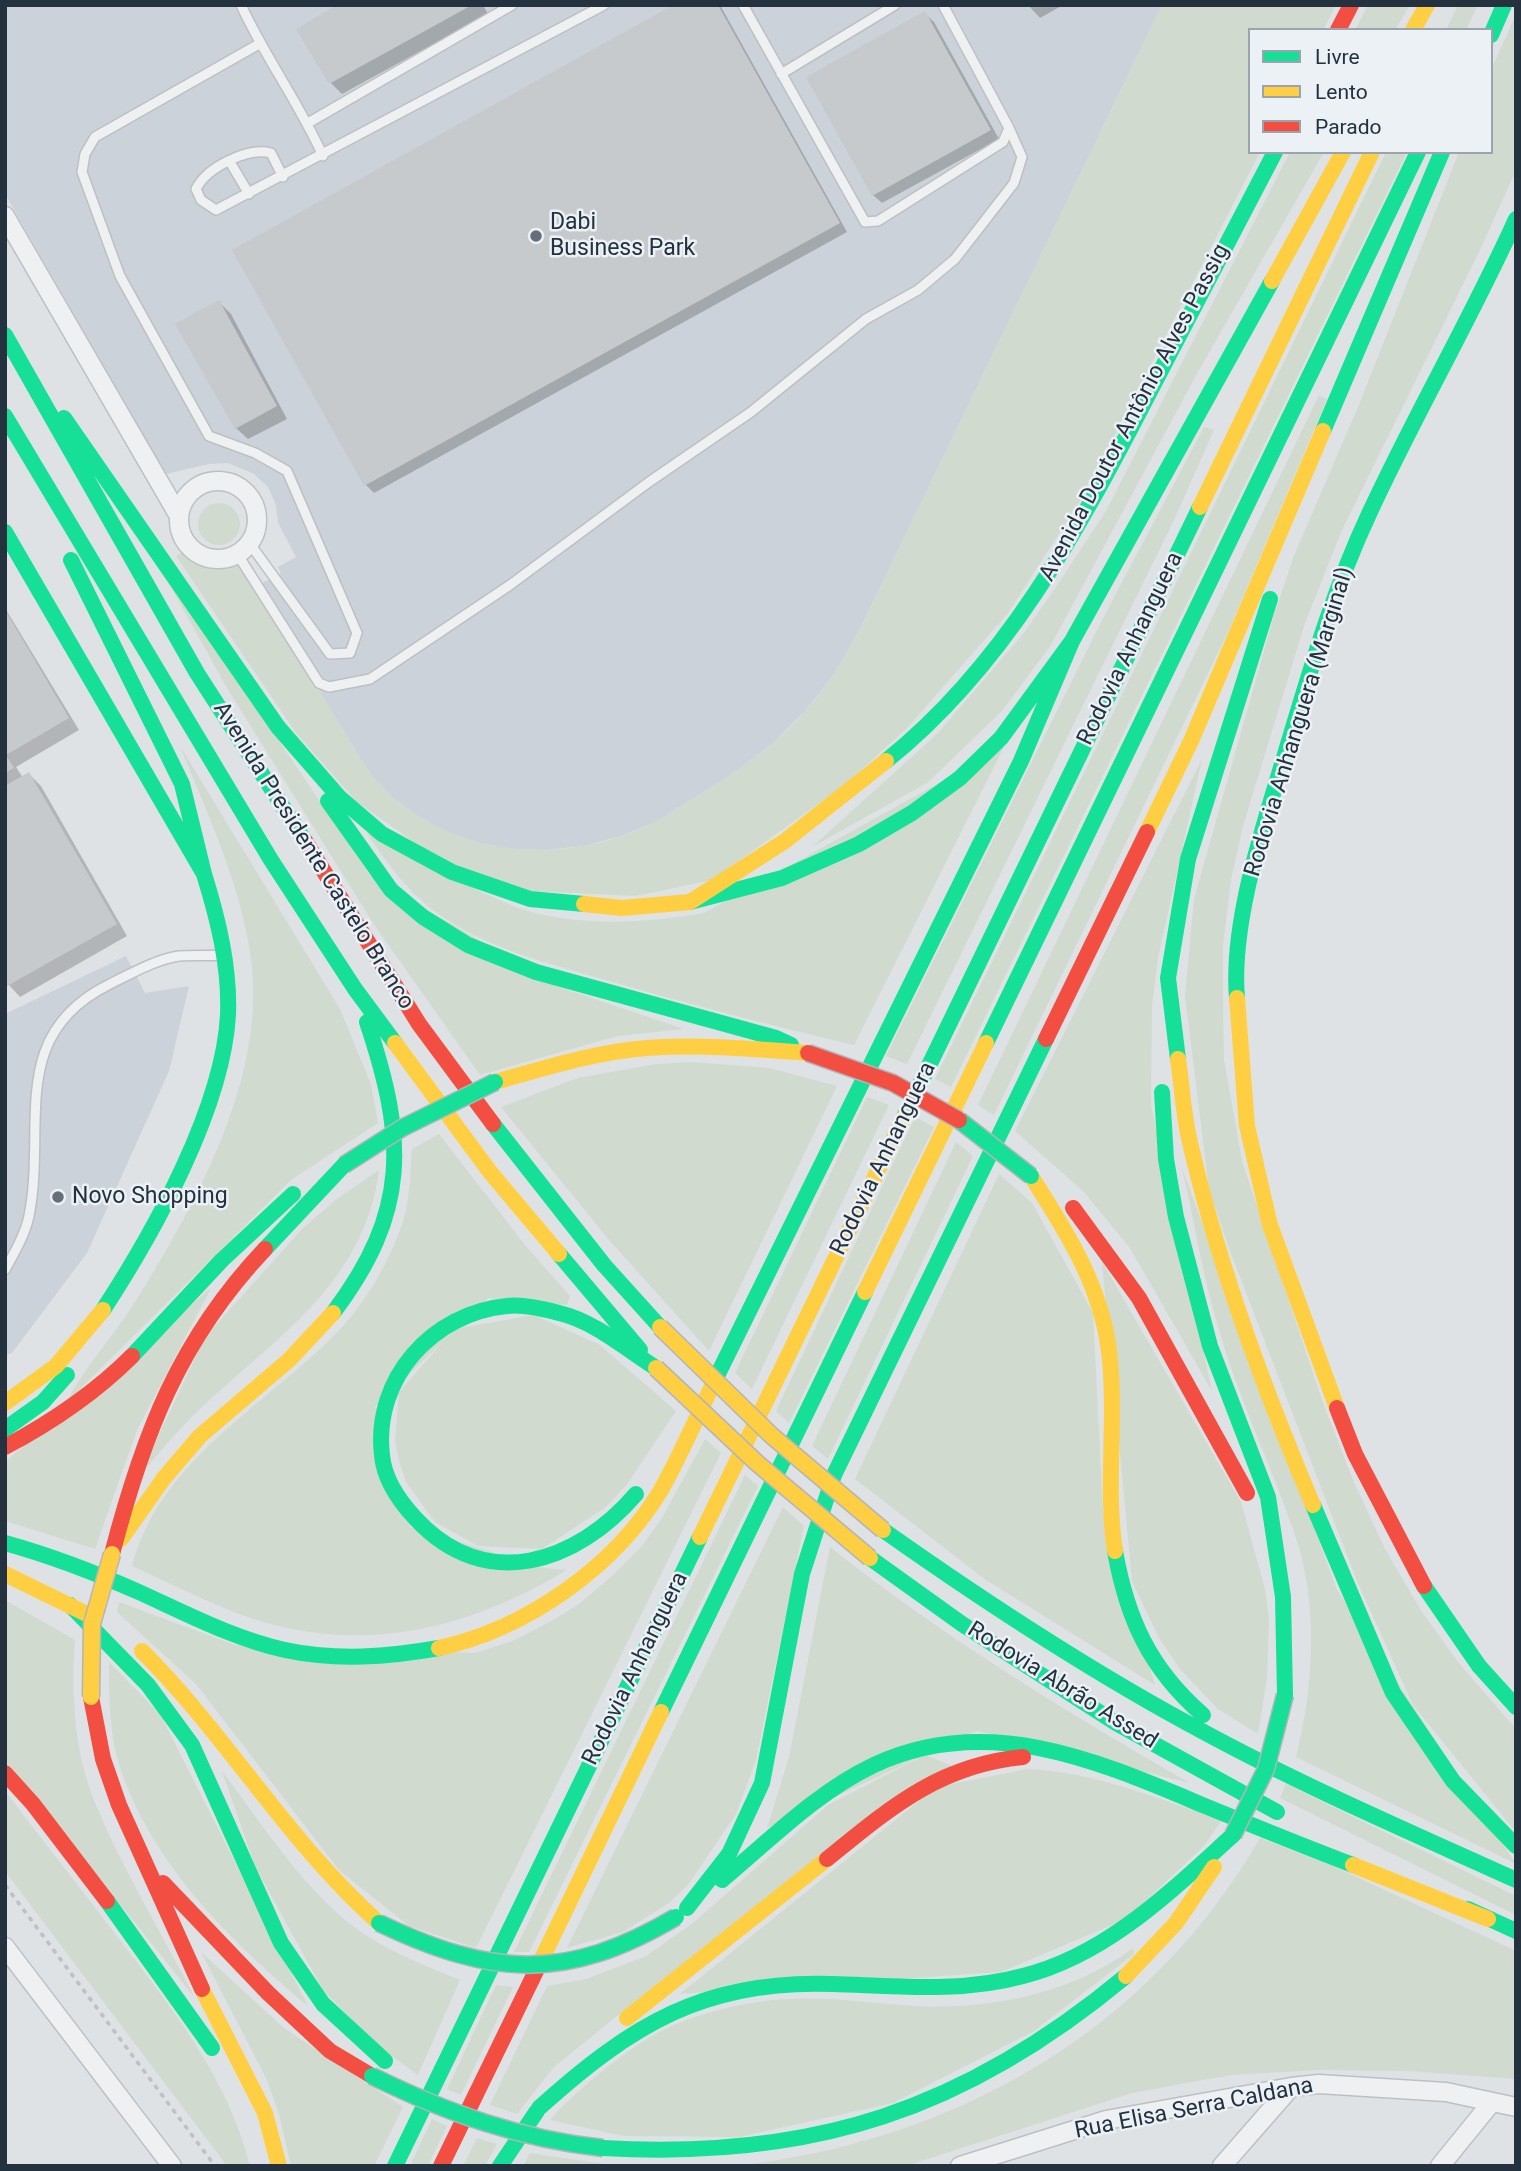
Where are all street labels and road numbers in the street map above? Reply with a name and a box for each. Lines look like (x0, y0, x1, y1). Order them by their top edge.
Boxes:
street label: Avenida Doutor Antônio Alves Passig (1034, 240, 1236, 586)
street label: Rodovia Anhanguera (1072, 548, 1190, 750)
street label: Rodovia Anhanguera (Marginal) (1240, 564, 1360, 880)
street label: Avenida Presidente Castelo Branco (207, 697, 419, 1015)
street label: Rodovia Anhanguera (825, 1058, 943, 1260)
street label: Rodovia Anhanguera (577, 1568, 695, 1770)
street label: Rodovia Abrão Assed (962, 1616, 1162, 1756)
street label: Rua Elisa Serra Caldana (1072, 2072, 1316, 2146)

